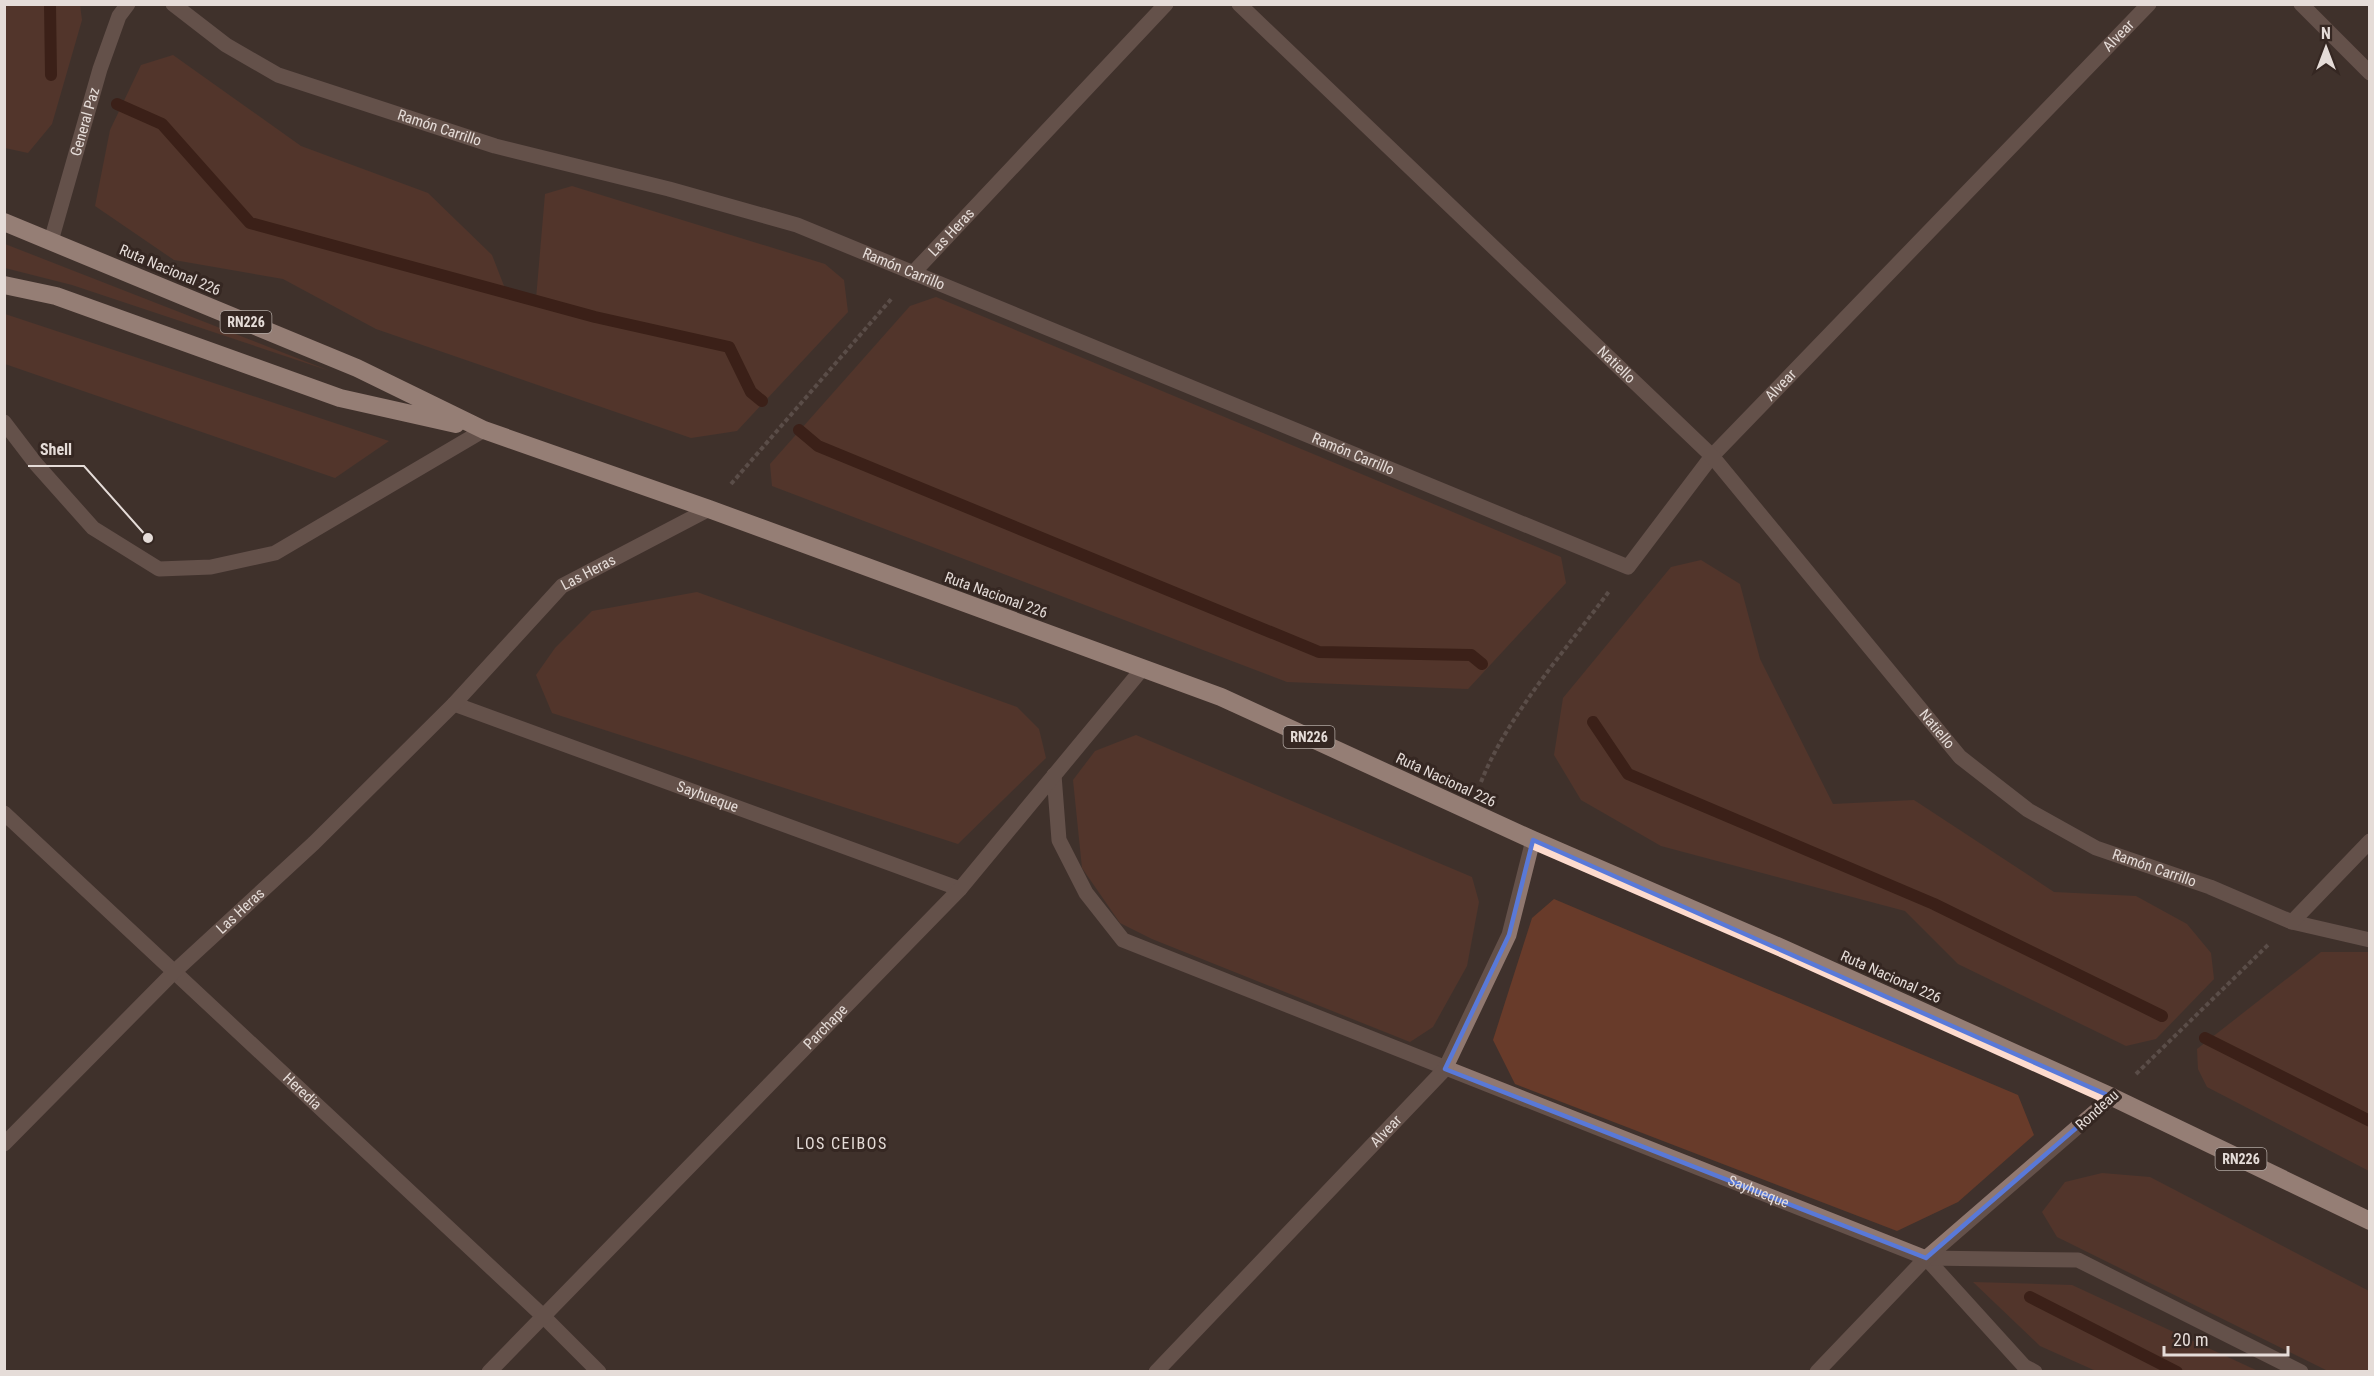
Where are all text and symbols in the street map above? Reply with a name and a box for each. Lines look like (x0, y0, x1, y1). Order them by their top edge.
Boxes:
street label: Alvear (2099, 16, 2138, 55)
north arrow (2296, 18, 2356, 78)
text: N (2321, 24, 2331, 43)
street label: General Paz (67, 85, 103, 158)
street label: Ramón Carrillo (395, 106, 484, 150)
street label: Las Heras (925, 204, 978, 260)
street label: Ruta Nacional 226 (117, 241, 223, 299)
street label: Ramón Carrillo (860, 244, 948, 294)
road number: RN226 (220, 311, 272, 333)
street label: Natiello (1594, 342, 1639, 387)
street label: Alvear (1761, 365, 1800, 405)
street label: Ramón Carrillo (1309, 429, 1397, 479)
callout: Shell (28, 432, 84, 466)
text: Shell (40, 440, 72, 459)
street label: Las Heras (558, 550, 619, 594)
street label: Ruta Nacional 226 (942, 568, 1050, 622)
street label: Natiello (1915, 706, 1958, 752)
road number: RN226 (1284, 726, 1334, 748)
street label: Ruta Nacional 226 (1393, 749, 1499, 811)
street label: Sayhueque (674, 777, 741, 816)
street label: Ramón Carrillo (2110, 845, 2199, 891)
street label: Las Heras (212, 884, 268, 938)
street label: Ruta Nacional 226 (1838, 947, 1944, 1007)
street label: Parchape (800, 1001, 851, 1053)
street label: Heredia (279, 1069, 325, 1114)
street label: Rondeau (2072, 1086, 2122, 1134)
street label: Alvear (1366, 1111, 1405, 1151)
district label: LOS CEIBOS (796, 1134, 888, 1153)
road number: RN226 (2216, 1148, 2266, 1170)
street label: Sayhueque (1725, 1171, 1792, 1212)
scale bar (2164, 1319, 2288, 1357)
text: 20 m (2173, 1329, 2208, 1350)

